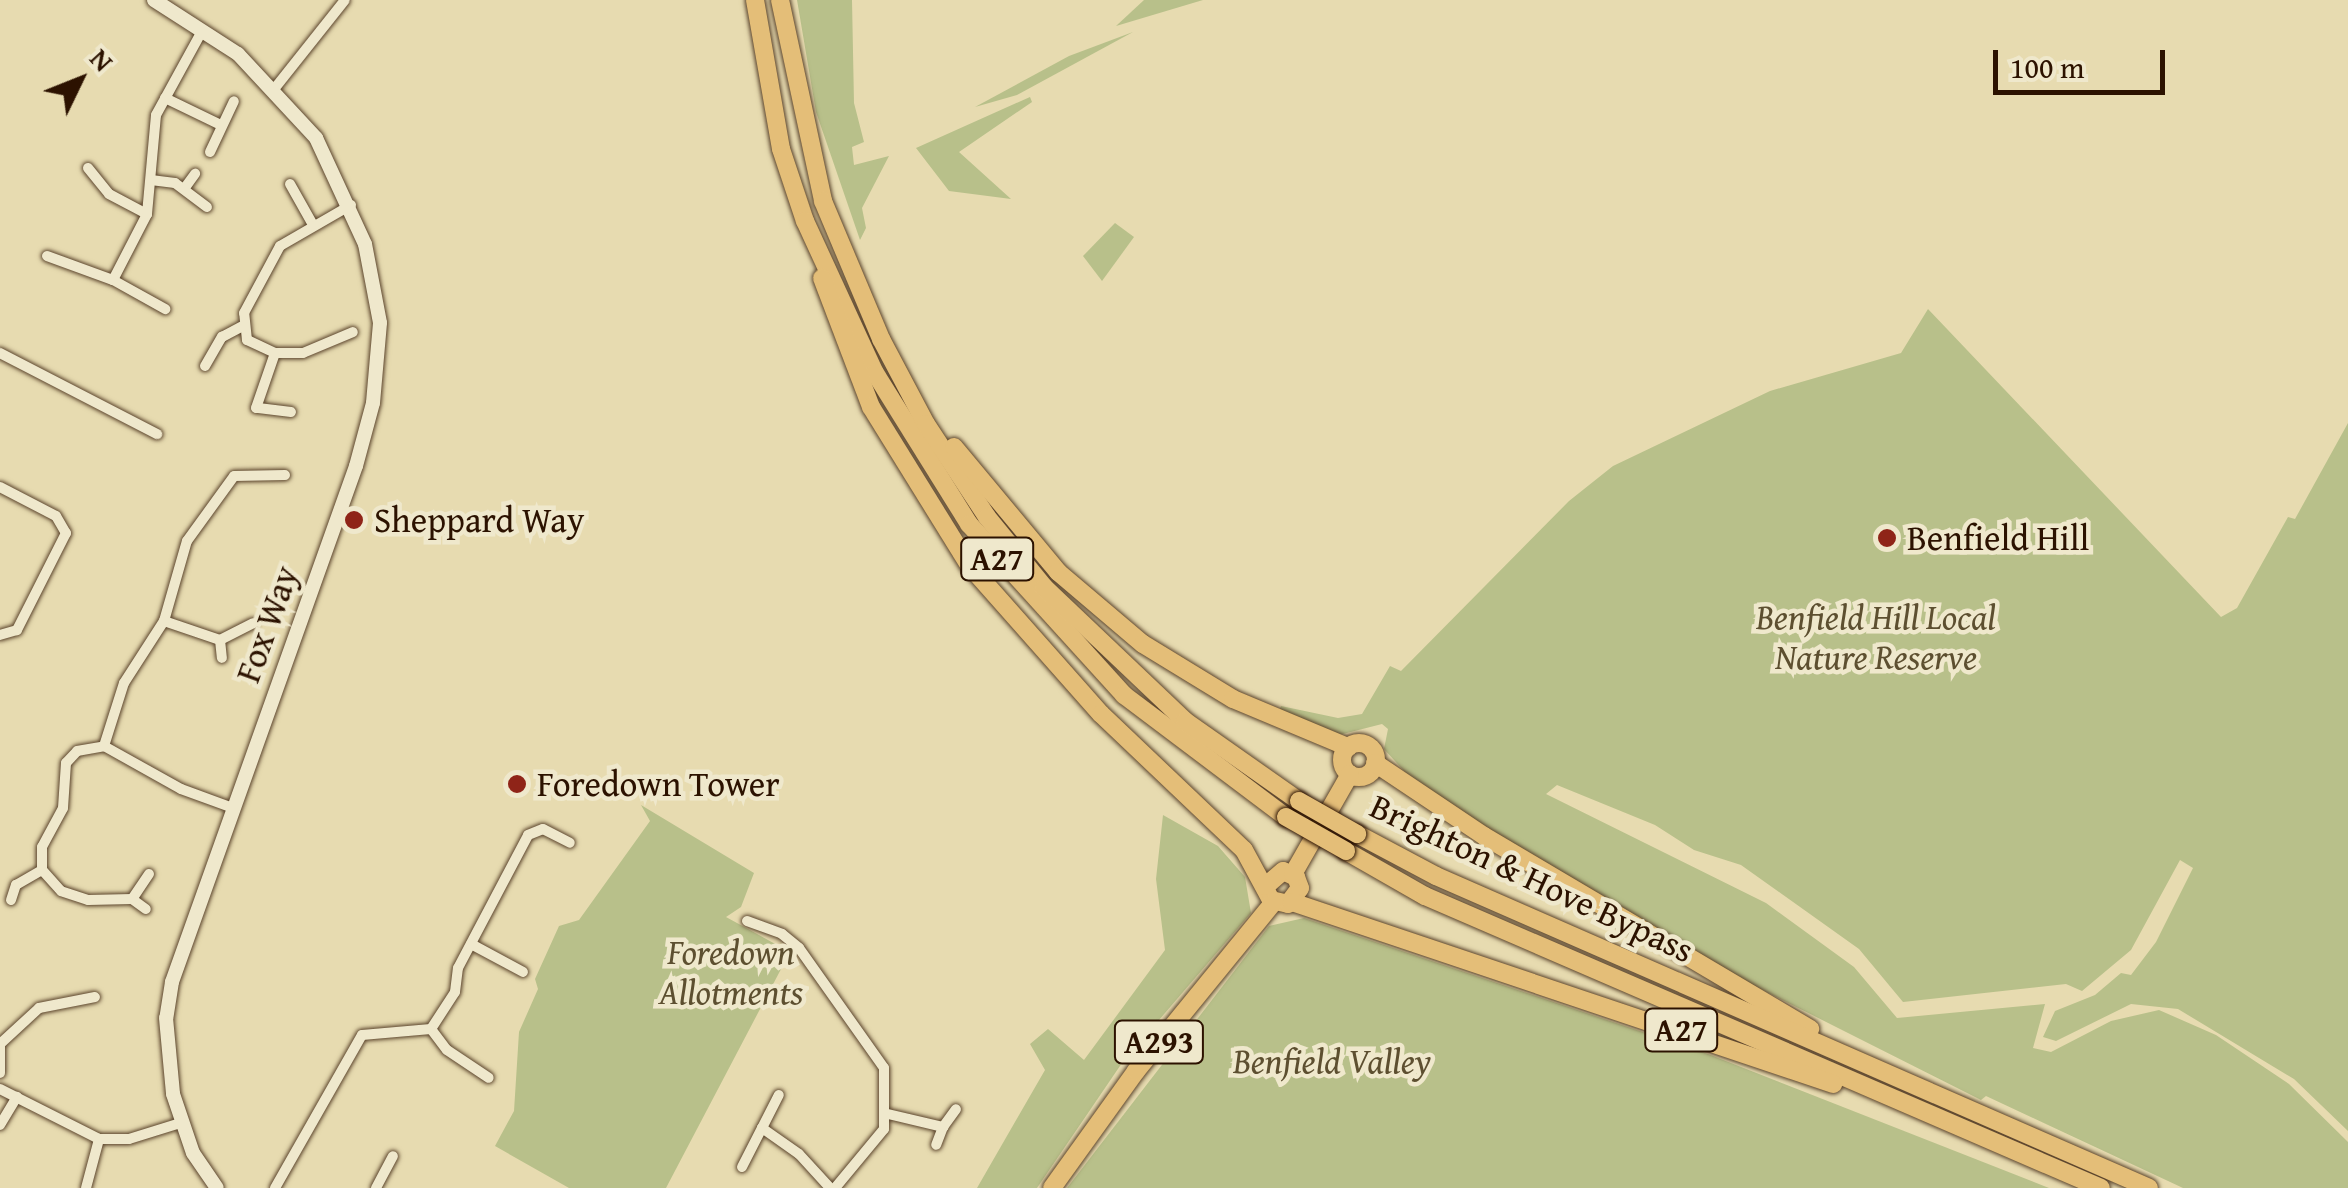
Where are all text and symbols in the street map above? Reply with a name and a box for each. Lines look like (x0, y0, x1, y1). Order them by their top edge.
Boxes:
north arrow (30, 30, 130, 130)
scale bar (1998, 30, 2170, 92)
text: N (81, 38, 124, 80)
text: 100 m (2010, 45, 2084, 89)
place label: Sheppard Way (374, 499, 584, 541)
marker: Sheppard Way (343, 509, 365, 531)
place label: Benfield Hill (1907, 517, 2089, 559)
marker: Benfield Hill (1876, 527, 1898, 549)
road number: A27 (960, 532, 1034, 586)
street label: Fox Way (227, 560, 307, 688)
park label: Benfield Hill Local Nature Reserve (1756, 596, 1996, 678)
place label: Foredown Tower (537, 763, 780, 805)
marker: Foredown Tower (506, 773, 528, 795)
street label: Brighton & Hove Bypass (1364, 785, 1700, 971)
park label: Foredown Allotments (659, 931, 803, 1013)
road number: A27 (1644, 1003, 1718, 1057)
road number: A293 (1112, 1015, 1206, 1069)
park label: Benfield Valley (1233, 1040, 1431, 1082)

